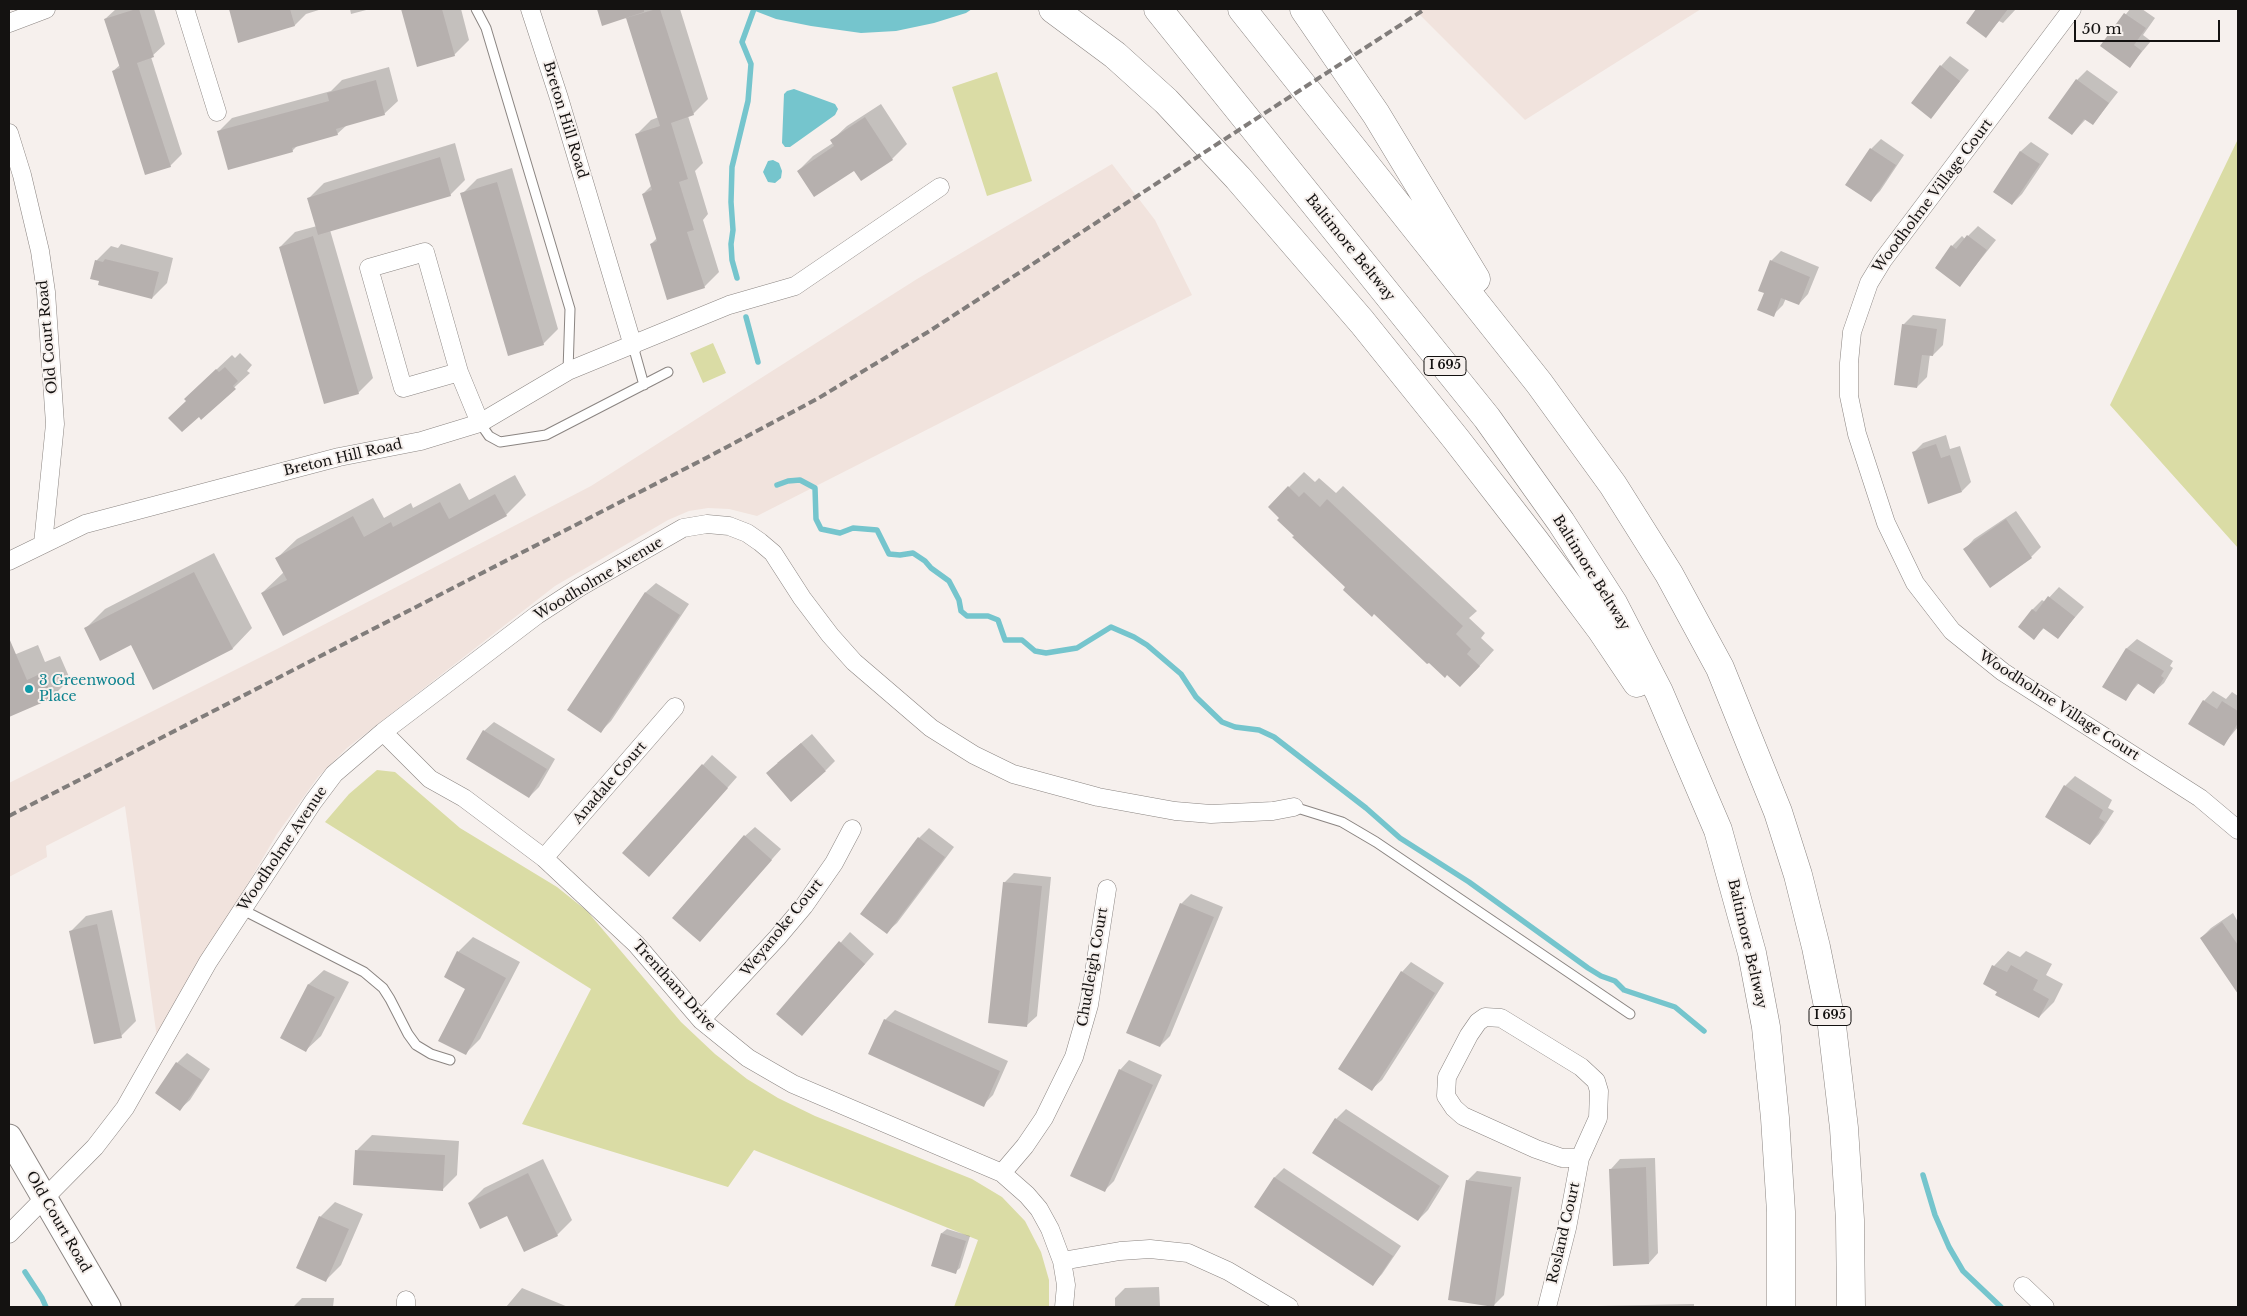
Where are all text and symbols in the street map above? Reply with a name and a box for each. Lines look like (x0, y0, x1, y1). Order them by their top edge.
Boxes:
scale bar (2077, 10, 2223, 42)
text: 50 m (2082, 19, 2122, 38)
street label: Breton Hill Road (539, 59, 591, 181)
street label: Woodholme Village Court (1870, 116, 1996, 276)
street label: Baltimore Beltway (1302, 191, 1398, 305)
street label: Old Court Road (35, 279, 61, 395)
road number: I 695 (1424, 356, 1466, 376)
street label: Breton Hill Road (282, 436, 404, 480)
street label: Baltimore Beltway (1549, 512, 1633, 634)
street label: Woodholme Avenue (532, 534, 666, 624)
street label: Woodholme Village Court (1976, 648, 2142, 764)
place label: 3 Greenwood Place (39, 673, 135, 706)
marker: 3 Greenwood Place (23, 683, 35, 695)
street label: Anadale Court (570, 738, 650, 828)
street label: Woodholme Avenue (235, 783, 331, 915)
street label: Weyanoke Court (738, 876, 826, 980)
street label: Baltimore Beltway (1724, 877, 1770, 1011)
street label: Chudleigh Court (1074, 906, 1112, 1028)
street label: Trentham Drive (629, 937, 719, 1035)
road number: I 695 (1809, 1006, 1851, 1026)
street label: Old Court Road (22, 1168, 94, 1276)
street label: Rosland Court (1544, 1181, 1584, 1285)

